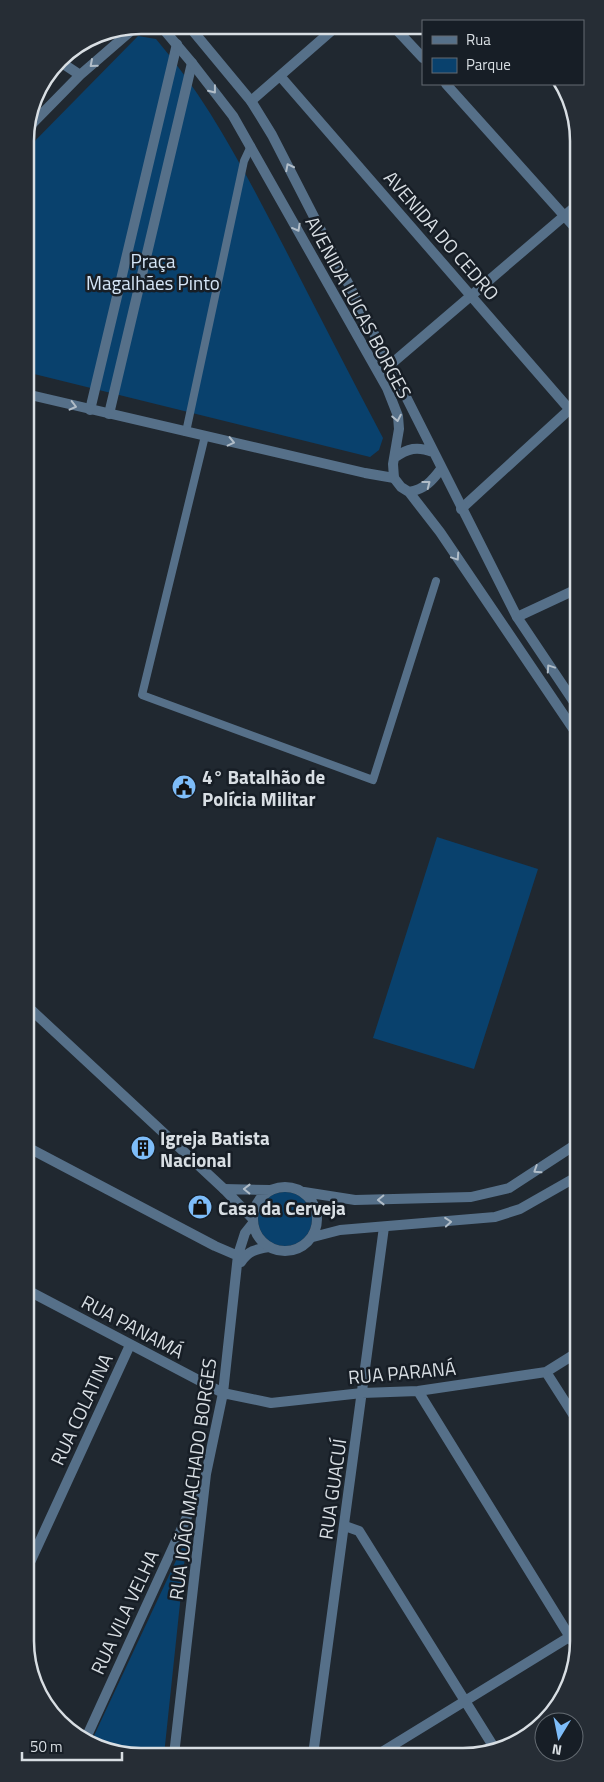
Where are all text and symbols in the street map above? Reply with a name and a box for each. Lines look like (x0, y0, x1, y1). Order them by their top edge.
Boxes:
legend (422, 20, 584, 85)
text: Rua (466, 28, 491, 51)
text: Parque (466, 53, 511, 76)
one-way arrow (90, 58, 99, 67)
one-way arrow (207, 84, 215, 93)
one-way arrow (285, 164, 295, 173)
street label: AVENIDA DO CEDRO (377, 164, 507, 306)
street label: AVENIDA LUCAS BORGES (299, 211, 419, 403)
one-way arrow (291, 223, 301, 232)
park label: Praça Magalhães Pinto (86, 246, 220, 297)
one-way arrow (68, 400, 76, 410)
one-way arrow (392, 413, 402, 422)
one-way arrow (227, 436, 236, 447)
one-way arrow (422, 480, 431, 489)
one-way arrow (450, 551, 459, 561)
one-way arrow (547, 664, 556, 674)
place label: 4° Batalhão de Polícia Militar (202, 762, 325, 813)
public building icon: 4° Batalhão de Polícia Militar (171, 774, 197, 800)
place label: Igreja Batista Nacional (160, 1123, 270, 1174)
building icon: Igreja Batista Nacional (130, 1135, 156, 1161)
one-way arrow (534, 1164, 543, 1173)
one-way arrow (243, 1184, 251, 1195)
place label: Casa da Cerveja (218, 1193, 346, 1222)
shop icon: Casa da Cerveja (187, 1194, 213, 1220)
one-way arrow (377, 1195, 385, 1205)
one-way arrow (444, 1217, 452, 1228)
street label: RUA PANAMÁ (76, 1287, 190, 1365)
street label: RUA COLATINA (42, 1348, 120, 1470)
street label: RUA PARANÁ (347, 1353, 457, 1391)
street label: RUA JOÃO MACHADO BORGES (161, 1356, 223, 1602)
street label: RUA GUACUÍ (311, 1436, 353, 1541)
street label: RUA VILA VELHA (82, 1545, 166, 1679)
north arrow (534, 1712, 584, 1762)
scale bar (22, 1730, 122, 1762)
text: 50 m (30, 1735, 63, 1758)
text: N (550, 1739, 563, 1761)

